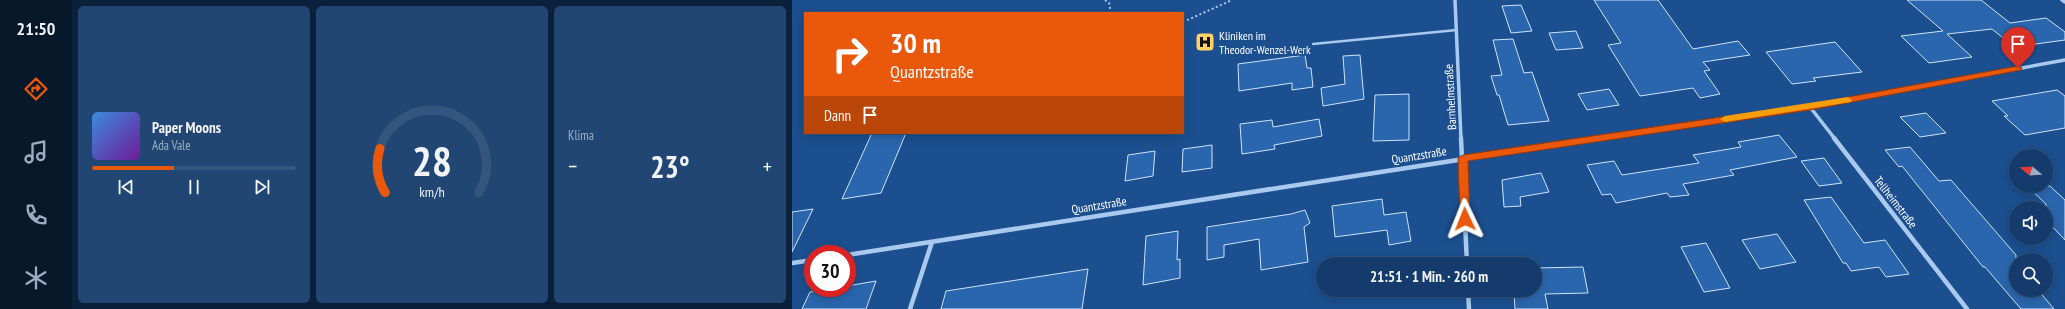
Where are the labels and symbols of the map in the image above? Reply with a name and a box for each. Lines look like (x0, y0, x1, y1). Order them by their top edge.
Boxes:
pin (2001, 27, 2035, 68)
place label: Kliniken im Theodor-Wenzel-Werk (1219, 28, 1311, 57)
hospital icon: Kliniken im Theodor-Wenzel-Werk (1194, 31, 1216, 53)
street label: Barnhelmstraße (1441, 64, 1459, 130)
street label: Quantzstraße (1390, 143, 1448, 167)
north arrow (2009, 149, 2053, 193)
street label: Tellheimstraße (1871, 173, 1921, 231)
street label: Quantzstraße (1070, 193, 1128, 217)
position arrow (1444, 198, 1486, 240)
speed limit sign: 30 (804, 245, 856, 297)

